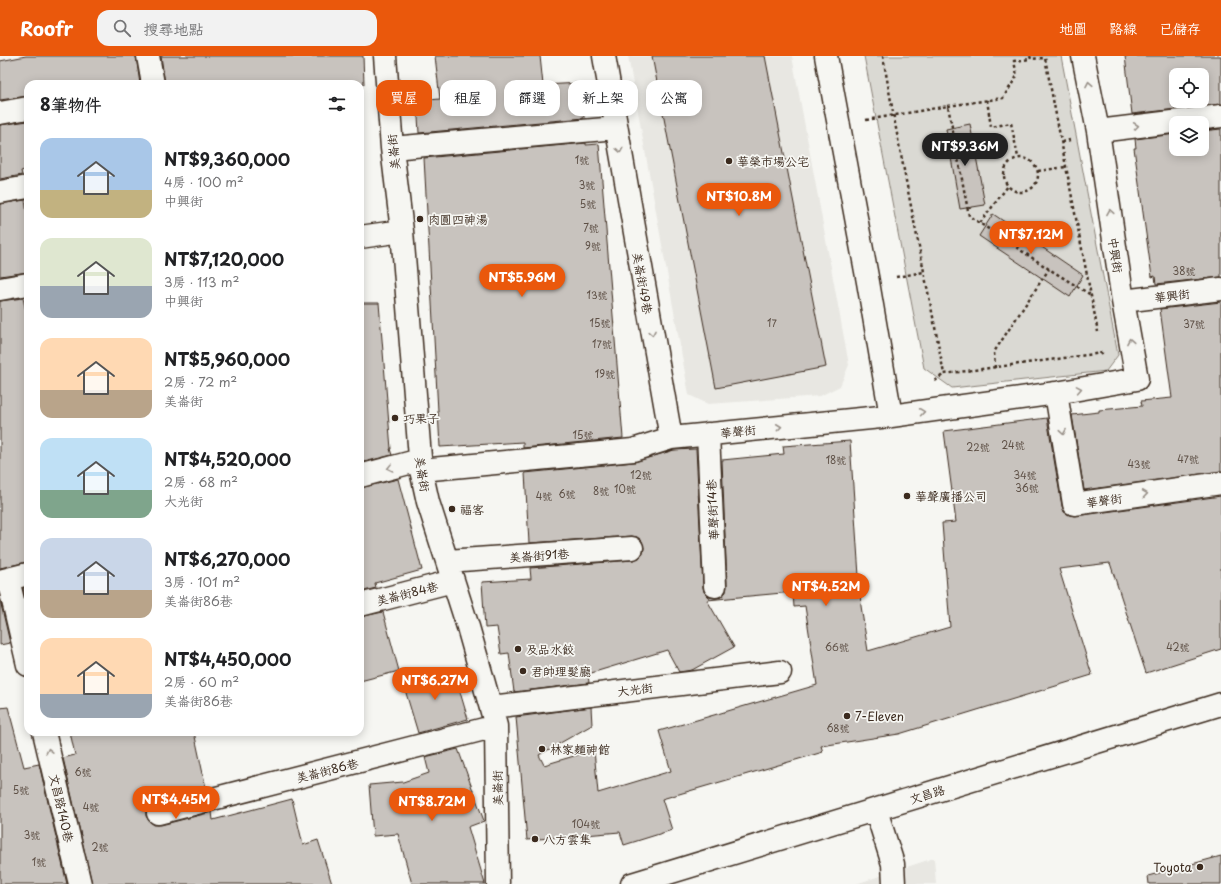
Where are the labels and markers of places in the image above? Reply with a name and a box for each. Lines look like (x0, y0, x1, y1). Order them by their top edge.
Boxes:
pin: NT$9.36M (924, 133, 1006, 167)
place label: 華榮市場公宅 (737, 152, 809, 170)
marker: 華榮市場公宅 (724, 156, 734, 166)
pin: NT$10.8M (698, 183, 780, 217)
place label: 肉圓四神湯 (428, 210, 488, 228)
marker: 肉圓四神湯 (415, 214, 425, 224)
pin: NT$7.12M (990, 221, 1072, 255)
pin: NT$5.96M (481, 264, 563, 298)
place label: 巧果子 (403, 409, 439, 427)
marker: 巧果子 (390, 413, 400, 423)
place label: 華聲廣播公司 (915, 487, 987, 505)
marker: 華聲廣播公司 (902, 491, 912, 501)
place label: 福客 (460, 500, 484, 518)
marker: 福客 (447, 504, 457, 514)
pin: NT$4.52M (785, 573, 867, 607)
place label: 及品水餃 (526, 640, 574, 658)
marker: 及品水餃 (513, 644, 523, 654)
place label: 君帥理髮廳 (531, 662, 591, 680)
marker: 君帥理髮廳 (518, 666, 528, 676)
pin: NT$6.27M (394, 667, 476, 701)
place label: 7-Eleven (855, 707, 904, 725)
marker: 7-Eleven (842, 711, 852, 721)
place label: 林家麵神館 (550, 740, 610, 758)
marker: 林家麵神館 (537, 744, 547, 754)
pin: NT$4.45M (135, 786, 217, 820)
pin: NT$8.72M (391, 788, 473, 822)
place label: 八方雲集 (543, 830, 592, 848)
marker: 八方雲集 (530, 834, 540, 844)
place label: Toyota (1153, 858, 1193, 876)
marker: Toyota (1195, 862, 1205, 872)

